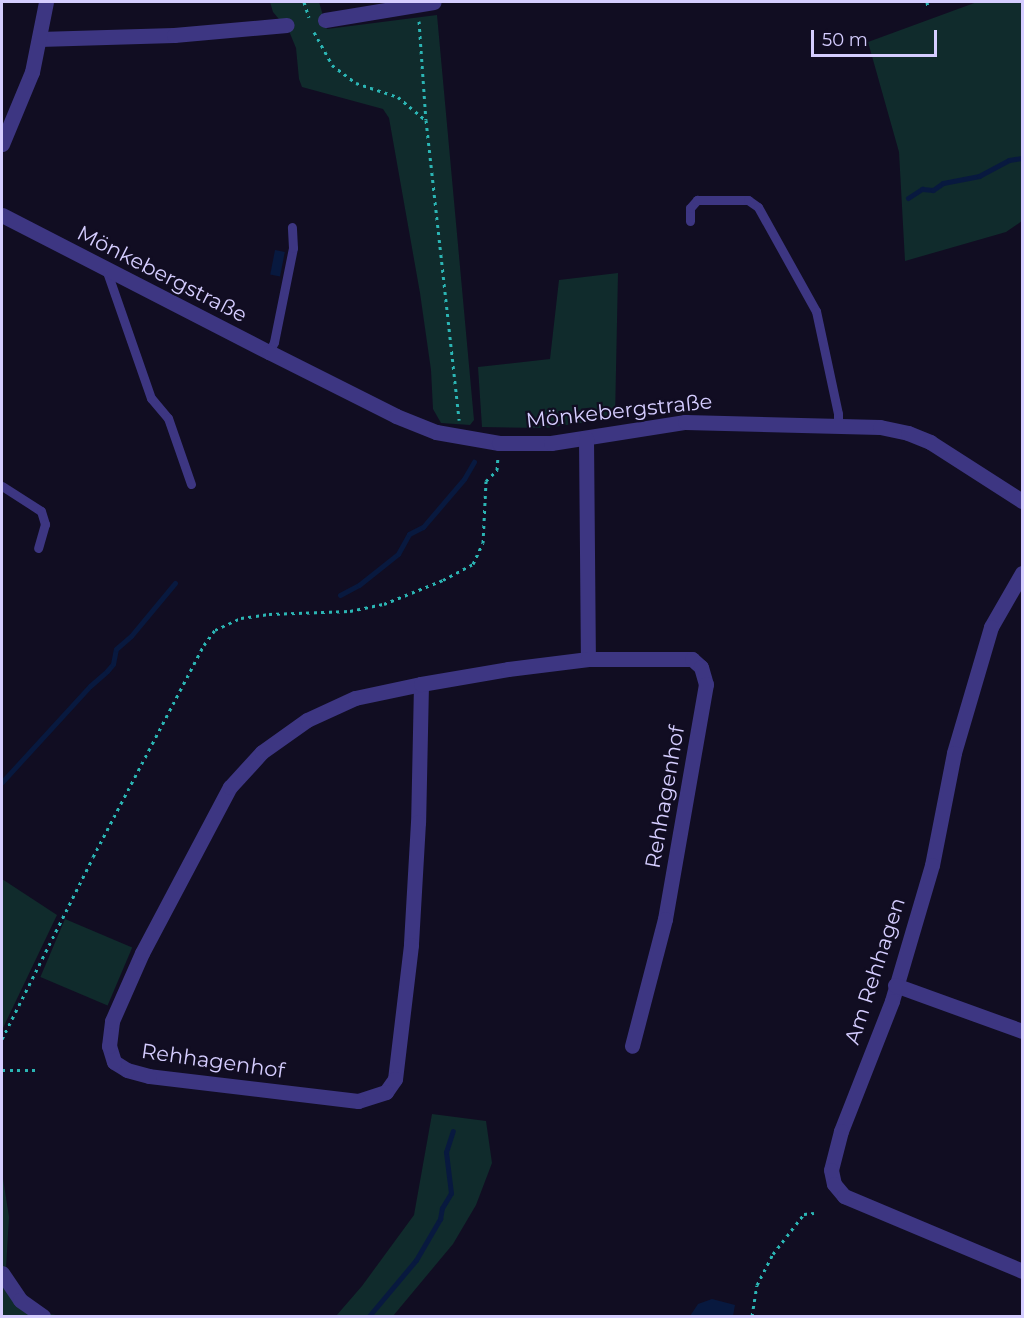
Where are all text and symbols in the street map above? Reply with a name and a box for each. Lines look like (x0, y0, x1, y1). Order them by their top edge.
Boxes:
scale bar (814, 18, 940, 56)
text: 50 m (822, 29, 868, 51)
street label: Mönkebergstraße (73, 220, 251, 328)
street label: Mönkebergstraße (525, 389, 713, 433)
street label: Rehhagenhof (640, 724, 690, 870)
street label: Am Rehhagen (839, 894, 911, 1048)
street label: Rehhagenhof (140, 1038, 286, 1084)

